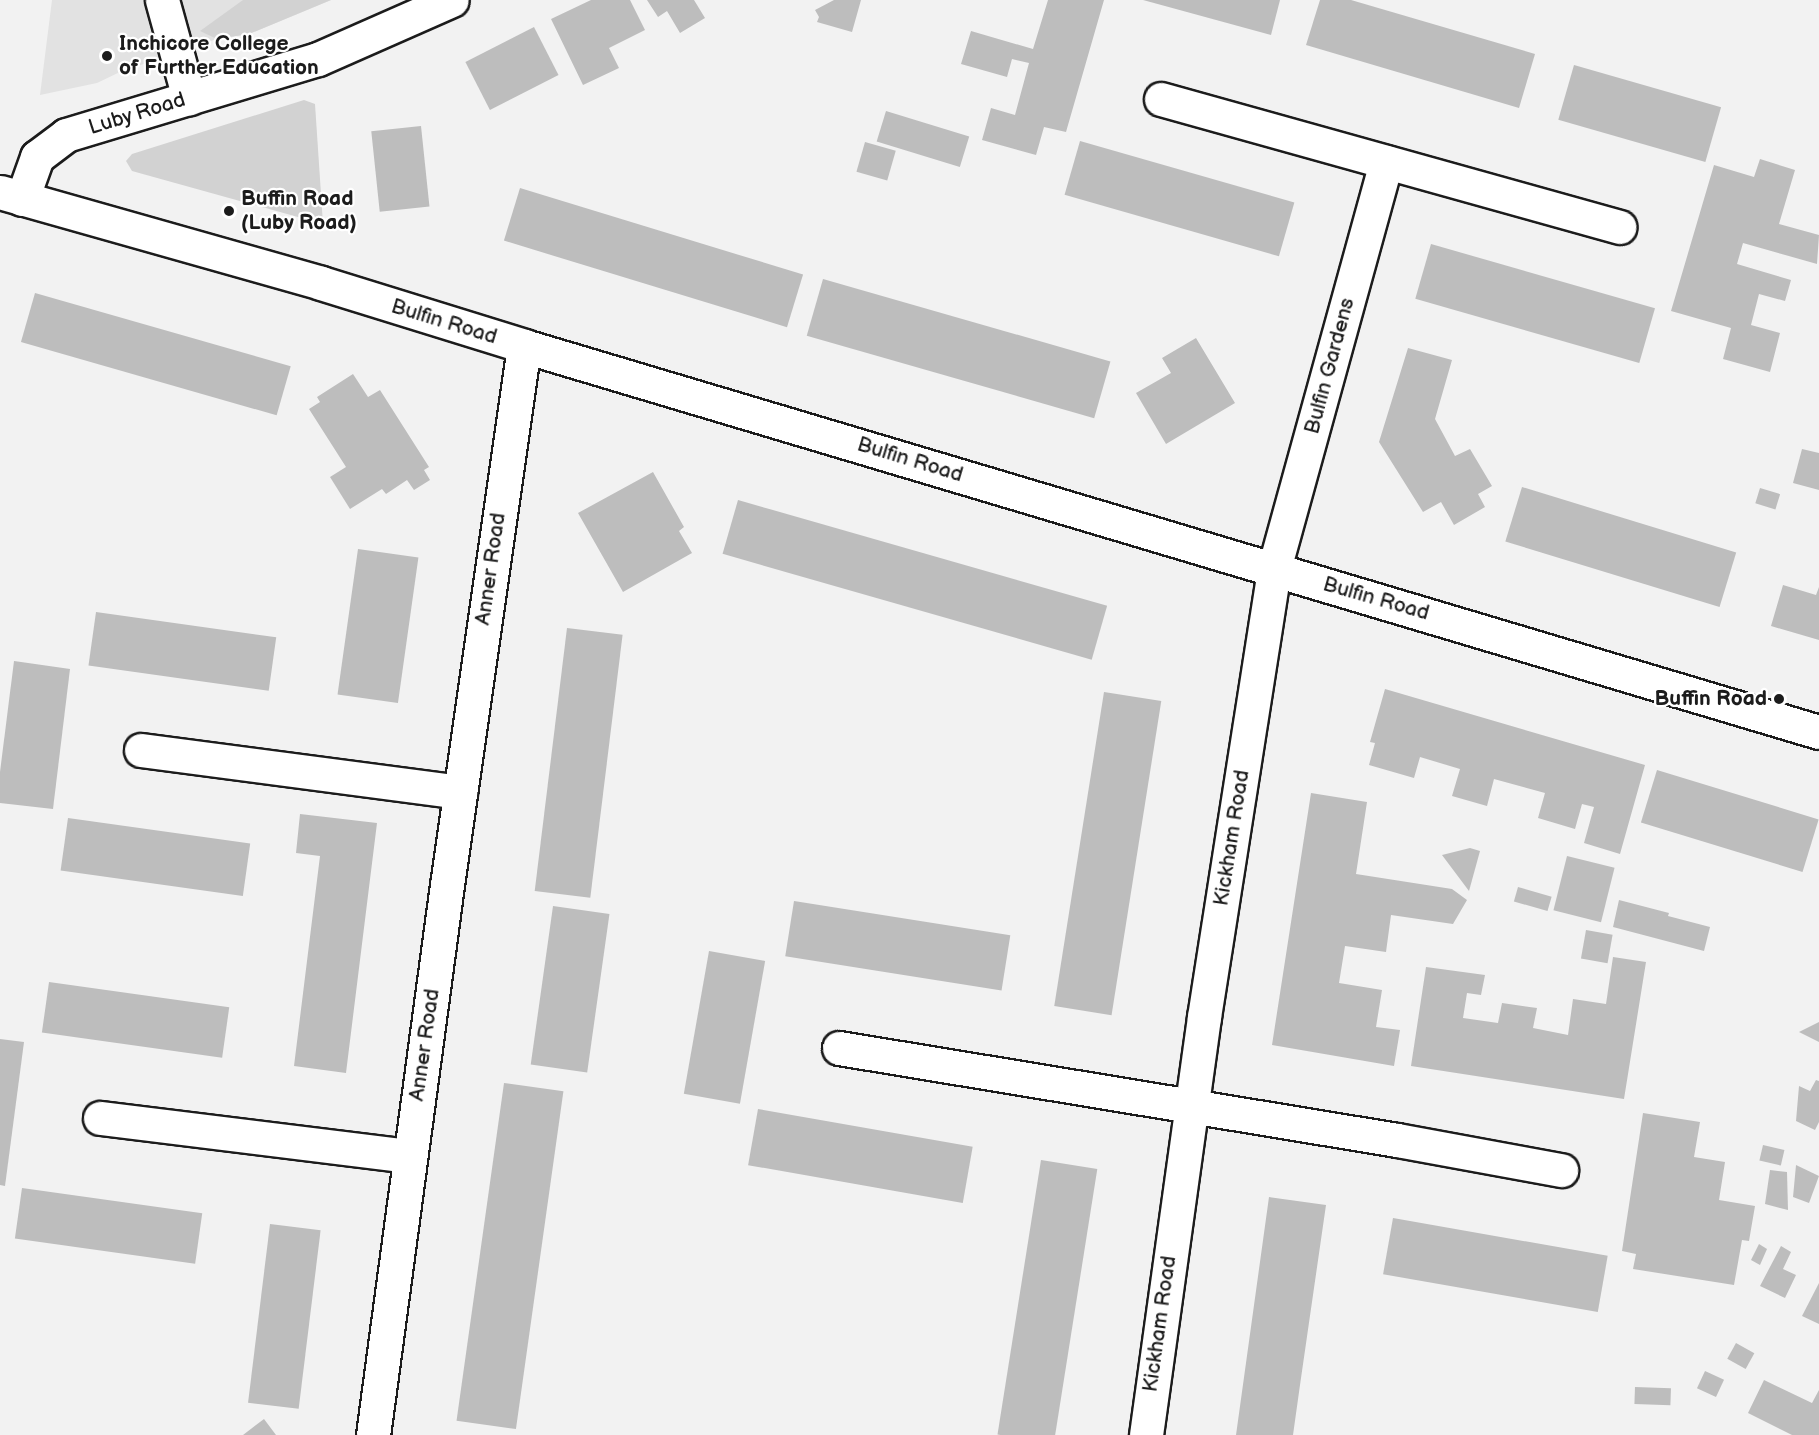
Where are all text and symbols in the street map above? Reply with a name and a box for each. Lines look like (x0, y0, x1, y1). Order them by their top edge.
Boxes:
place label: Inchicore College of Further Education (119, 31, 319, 81)
marker: Inchicore College of Further Education (100, 49, 114, 63)
street label: Luby Road (85, 87, 189, 141)
place label: Buffin Road (Luby Road) (241, 186, 357, 236)
marker: Buffin Road (Luby Road) (222, 204, 236, 218)
street label: Bulfin Road (388, 294, 500, 350)
street label: Bulfin Gardens (1300, 295, 1360, 437)
street label: Bulfin Road (854, 432, 966, 488)
street label: Anner Road (471, 511, 511, 627)
street label: Bulfin Road (1320, 572, 1432, 626)
place label: Buffin Road (1655, 686, 1767, 712)
marker: Buffin Road (1772, 692, 1786, 706)
street label: Kickham Road (1209, 768, 1255, 908)
street label: Anner Road (405, 987, 445, 1103)
street label: Kickham Road (1138, 1254, 1182, 1394)

